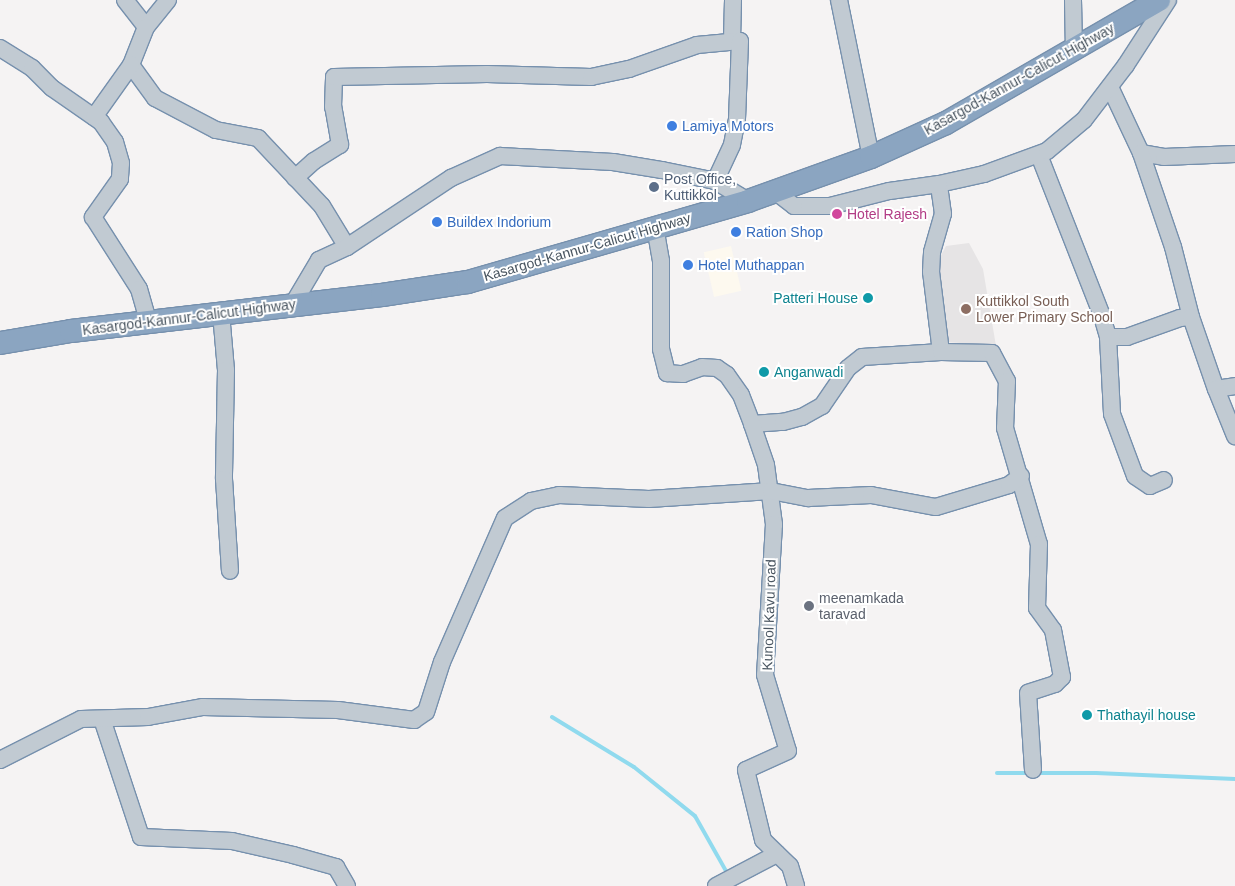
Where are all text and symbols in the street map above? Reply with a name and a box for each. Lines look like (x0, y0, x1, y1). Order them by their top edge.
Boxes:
street label: Kasargod-Kannur-Calicut Highway (921, 20, 1117, 138)
place label: Lamiya Motors (682, 118, 774, 134)
marker: Lamiya Motors (666, 120, 678, 132)
place label: Post Office, Kuttikkol (664, 171, 736, 203)
marker: Post Office, Kuttikkol (648, 181, 660, 193)
place label: Hotel Rajesh (847, 206, 927, 222)
marker: Hotel Rajesh (831, 208, 843, 220)
street label: Kasargod-Kannur-Calicut Highway (481, 209, 693, 285)
place label: Buildex Indorium (447, 214, 551, 230)
marker: Buildex Indorium (431, 216, 443, 228)
place label: Ration Shop (746, 224, 823, 240)
marker: Ration Shop (730, 226, 742, 238)
place label: Hotel Muthappan (698, 257, 805, 273)
marker: Hotel Muthappan (682, 259, 694, 271)
place label: Patteri House (773, 290, 858, 306)
marker: Patteri House (862, 292, 874, 304)
place label: Kuttikkol South Lower Primary School (976, 293, 1113, 326)
street label: Kasargod-Kannur-Calicut Highway (81, 296, 297, 338)
marker: Kuttikkol South Lower Primary School (960, 303, 972, 315)
place label: Anganwadi (774, 364, 843, 380)
marker: Anganwadi (758, 366, 770, 378)
street label: Kunool Kavu road (759, 559, 779, 671)
place label: meenamkada taravad (819, 590, 904, 622)
marker: meenamkada taravad (803, 600, 815, 612)
place label: Thathayil house (1097, 707, 1196, 723)
marker: Thathayil house (1081, 709, 1093, 721)

